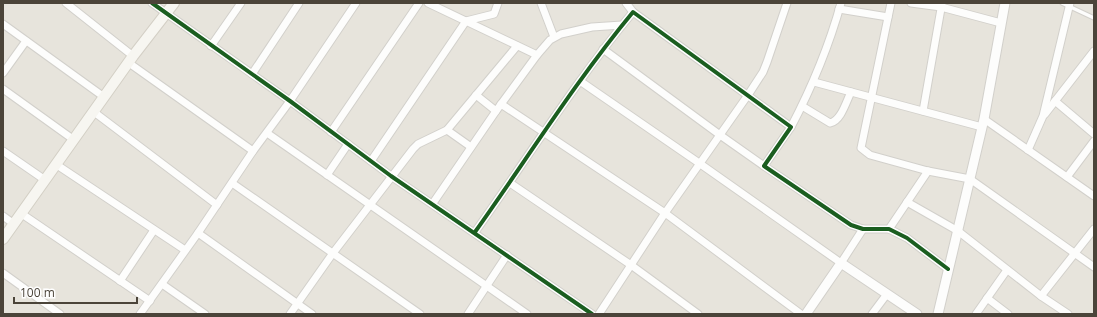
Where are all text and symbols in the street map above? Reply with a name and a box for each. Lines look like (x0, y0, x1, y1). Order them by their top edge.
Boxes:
scale bar (14, 279, 137, 305)
text: 100 m (20, 284, 55, 301)

